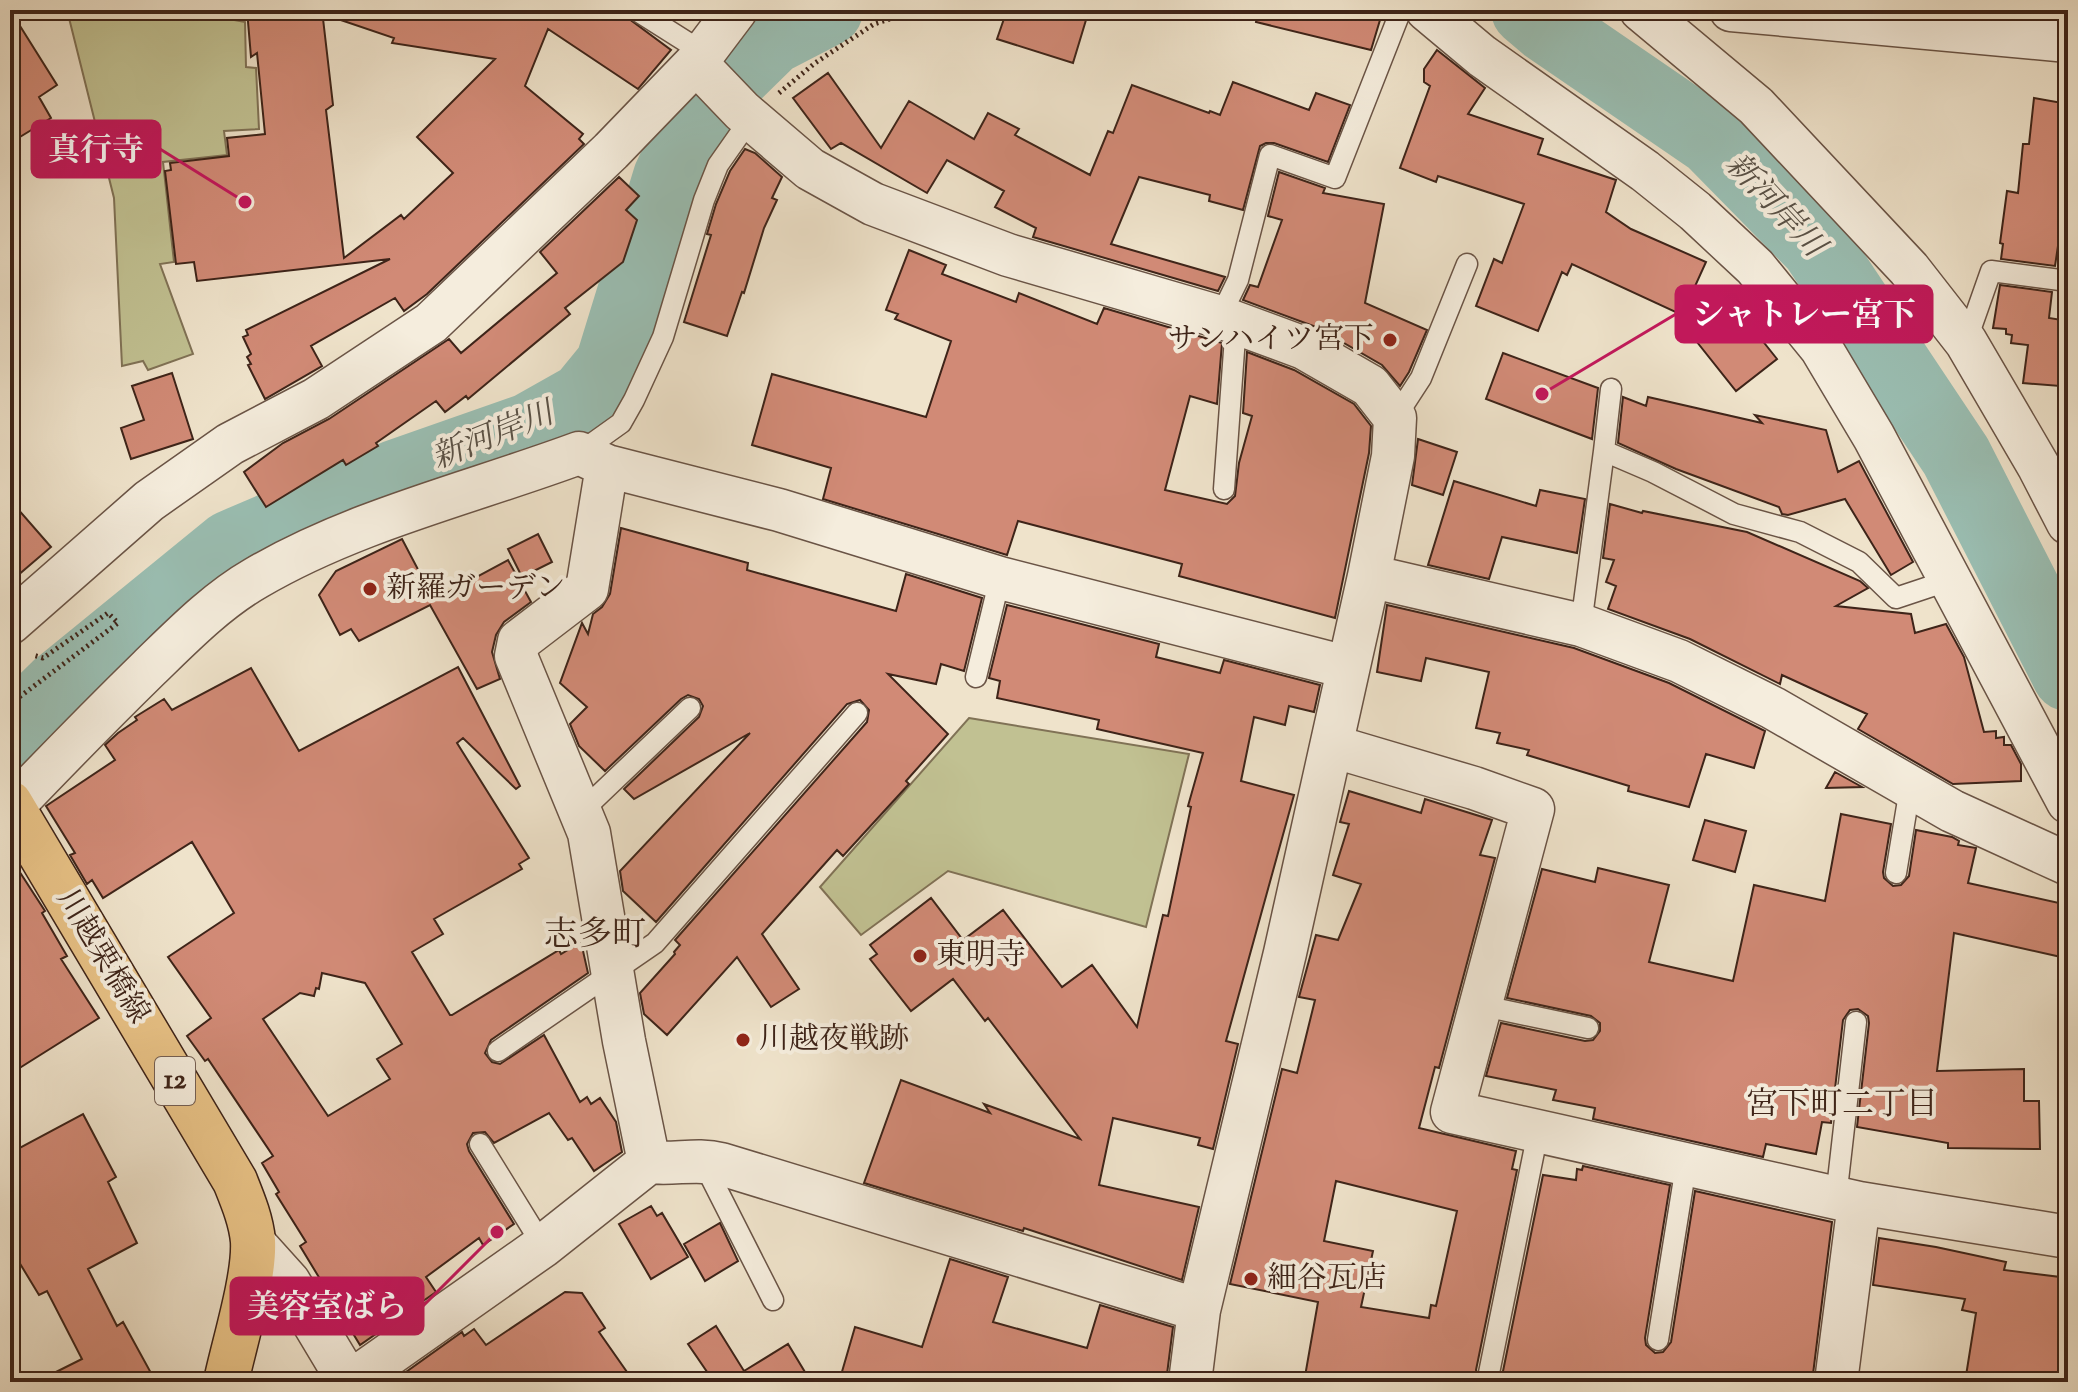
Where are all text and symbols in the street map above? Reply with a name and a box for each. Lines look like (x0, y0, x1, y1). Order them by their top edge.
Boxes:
callout: 真行寺 (32, 121, 160, 177)
text: 真行寺 (48, 129, 144, 175)
water label: 新河岸川 (1714, 144, 1837, 271)
callout: シャトレー宮下 (1676, 286, 1932, 342)
text: シャトレー宮下 (1692, 294, 1916, 340)
place label: サンハイツ宮下 (1168, 319, 1374, 362)
marker: サンハイツ宮下 (1381, 331, 1399, 349)
water label: 新河岸川 (425, 391, 564, 482)
place label: 新羅ガーデン (386, 568, 565, 611)
marker: 新羅ガーデン (361, 580, 379, 598)
street label: 川越栗橋線 (45, 882, 159, 1032)
district label: 志多町 (544, 912, 646, 961)
place label: 東明寺 (936, 935, 1026, 978)
marker: 東明寺 (911, 947, 929, 965)
place label: 川越夜戦跡 (759, 1019, 909, 1062)
marker: 川越夜戦跡 (734, 1031, 752, 1049)
road number: 12 (155, 1057, 195, 1105)
district label: 宮下町二丁目 (1746, 1083, 1938, 1129)
place label: 細谷瓦店 (1267, 1258, 1387, 1301)
marker: 細谷瓦店 (1242, 1270, 1260, 1288)
callout: 美容室ばら (231, 1278, 423, 1334)
text: 美容室ばら (247, 1286, 407, 1332)

